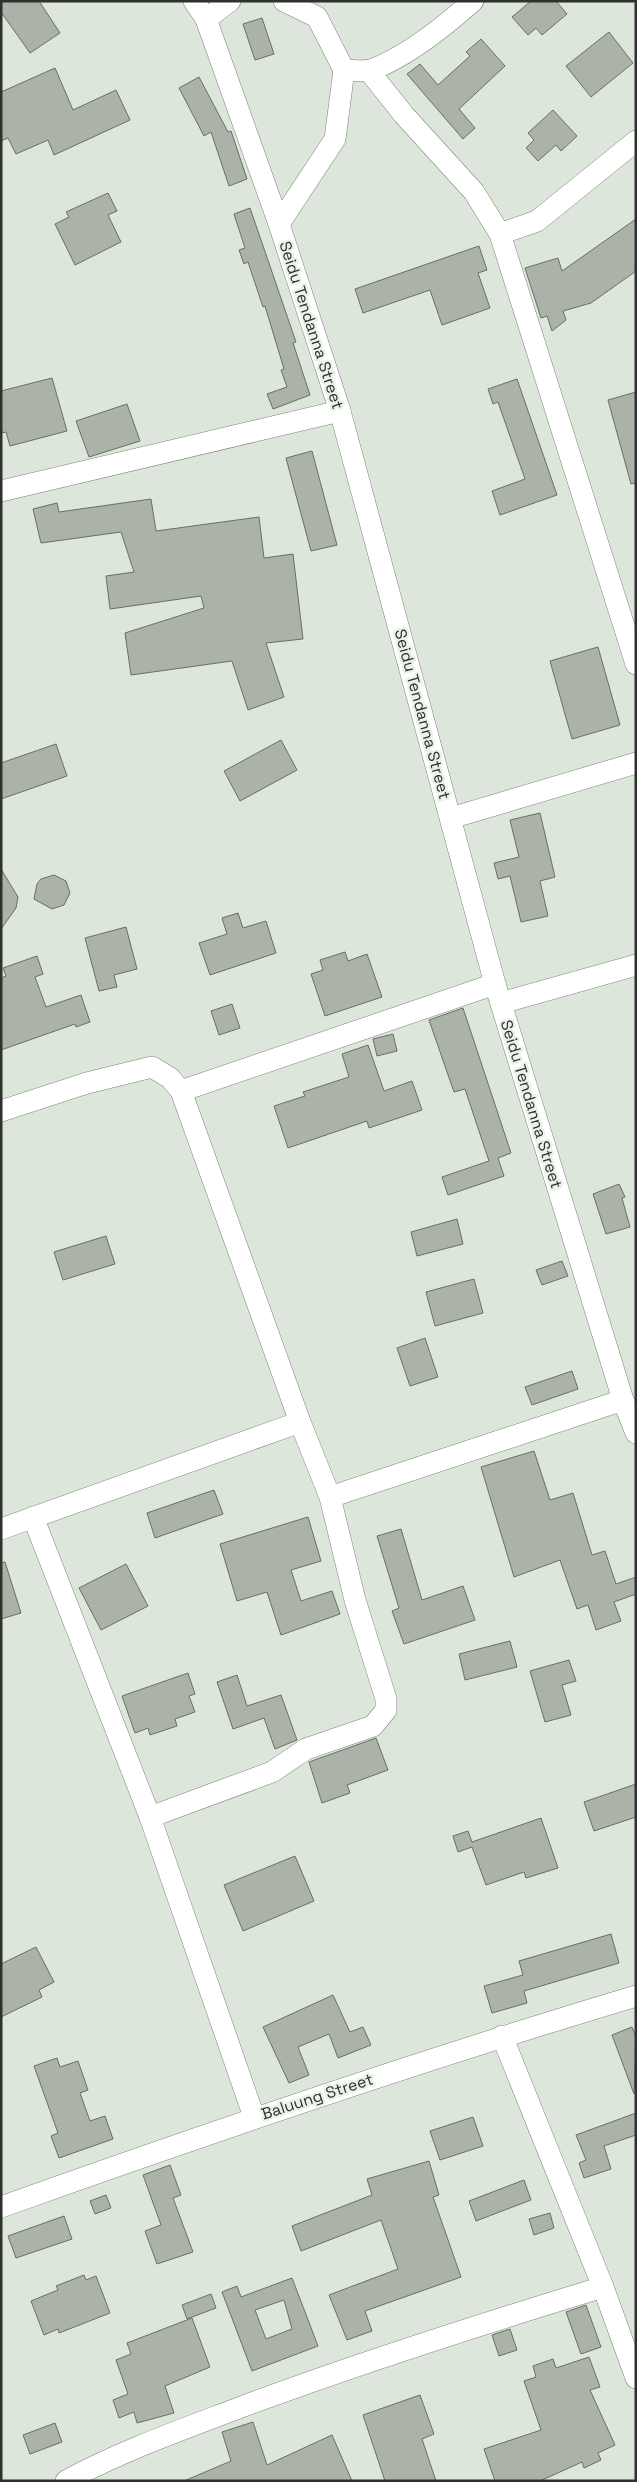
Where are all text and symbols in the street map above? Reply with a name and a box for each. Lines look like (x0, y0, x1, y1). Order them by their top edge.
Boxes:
street label: Seidu Tendanna Street (274, 238, 349, 412)
street label: Seidu Tendanna Street (390, 627, 455, 802)
street label: Seidu Tendanna Street (496, 1017, 567, 1191)
street label: Baluung Street (259, 2069, 376, 2124)

